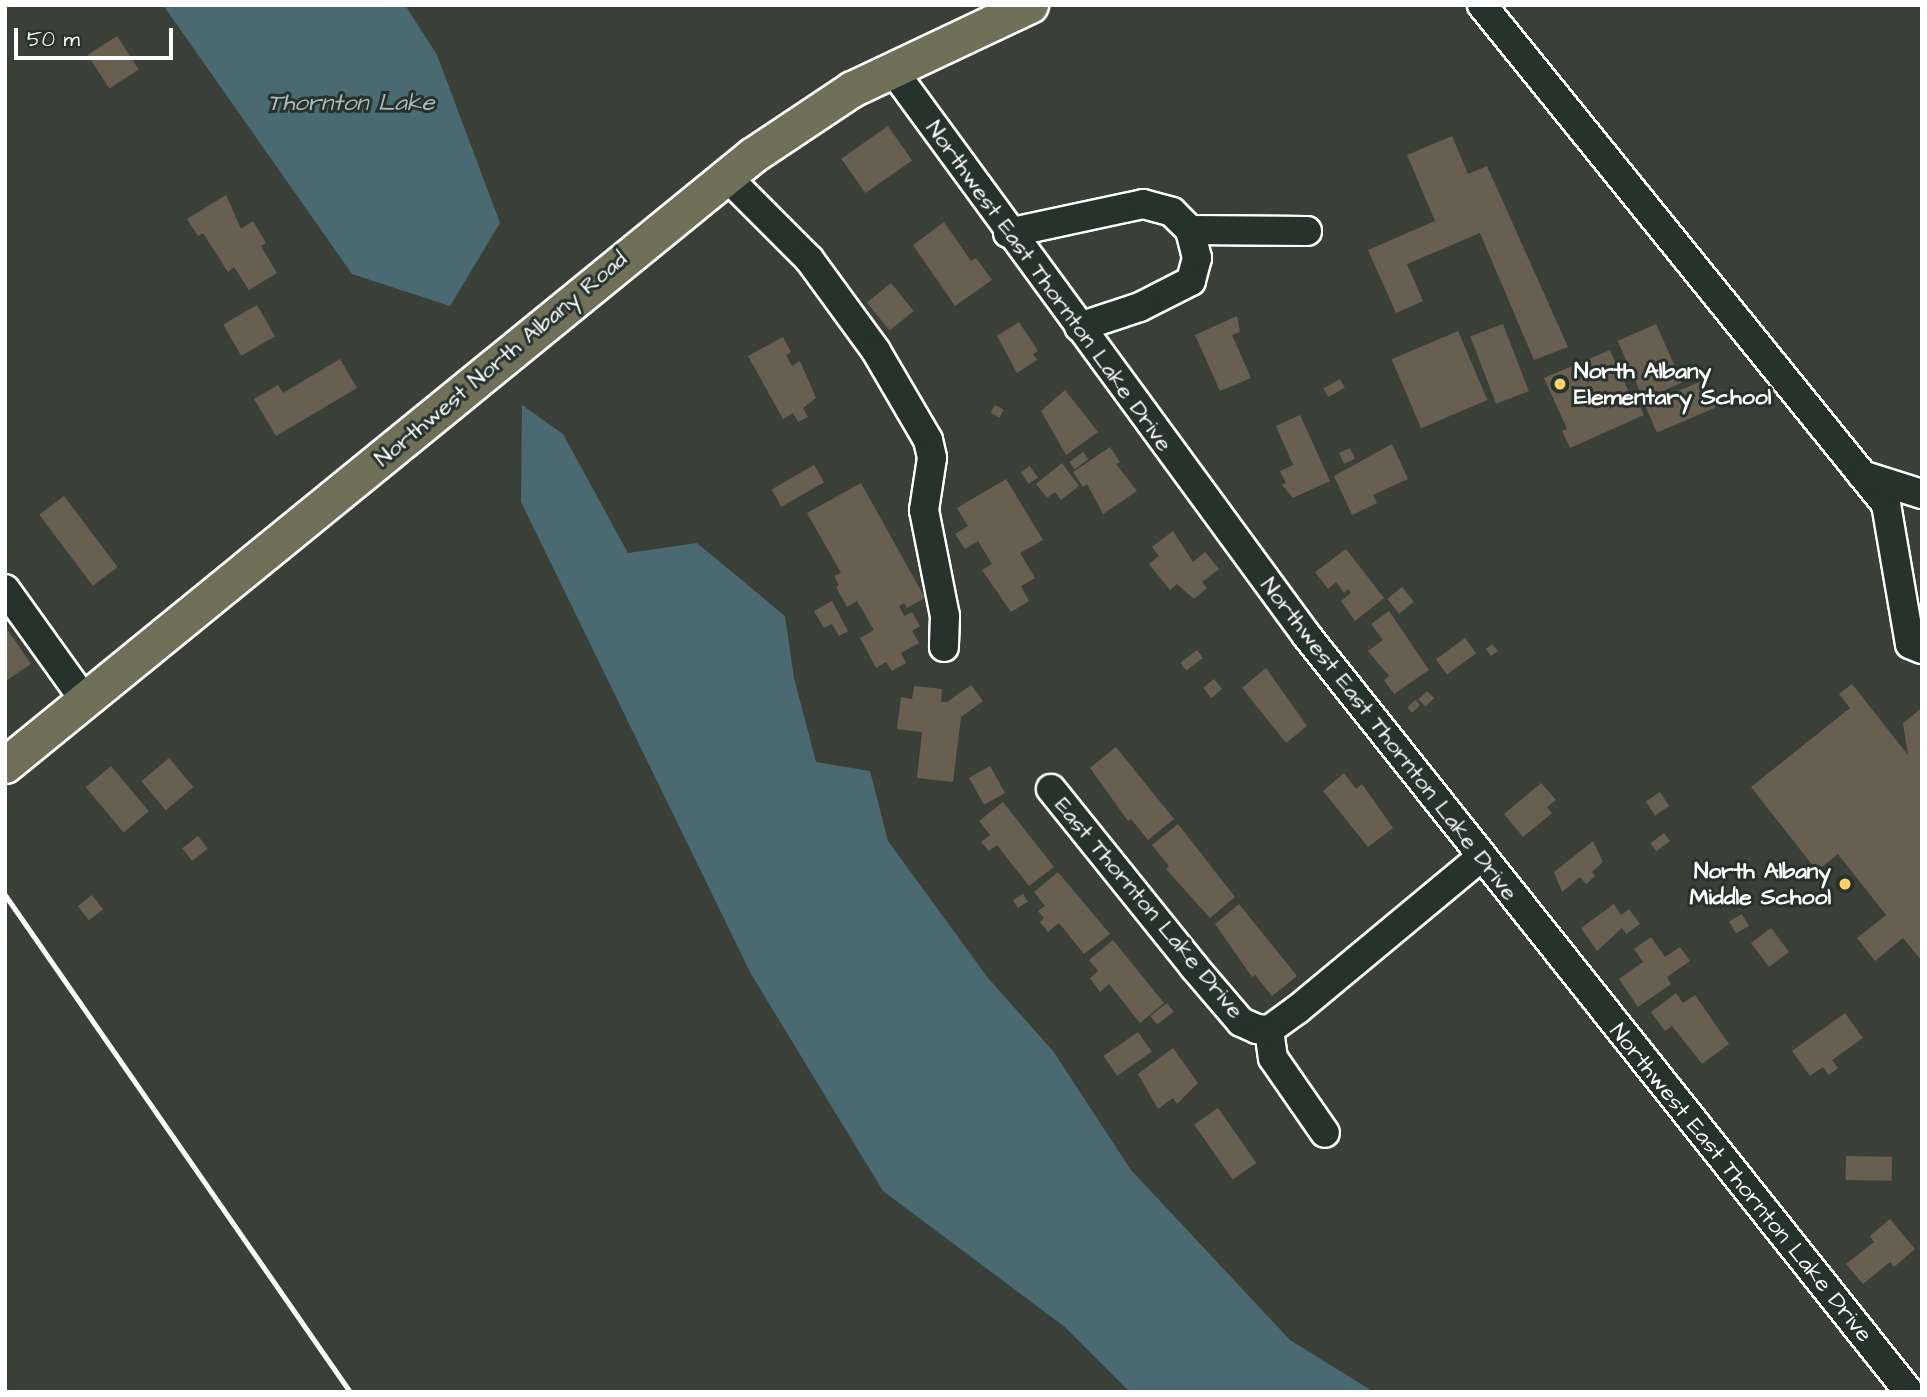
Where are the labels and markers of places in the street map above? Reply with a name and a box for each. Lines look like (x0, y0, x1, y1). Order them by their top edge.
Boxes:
place label: North Albany Elementary School (1574, 357, 1771, 411)
marker: North Albany Elementary School (1552, 376, 1568, 392)
place label: North Albany Middle School (1689, 857, 1831, 911)
marker: North Albany Middle School (1837, 876, 1853, 892)

